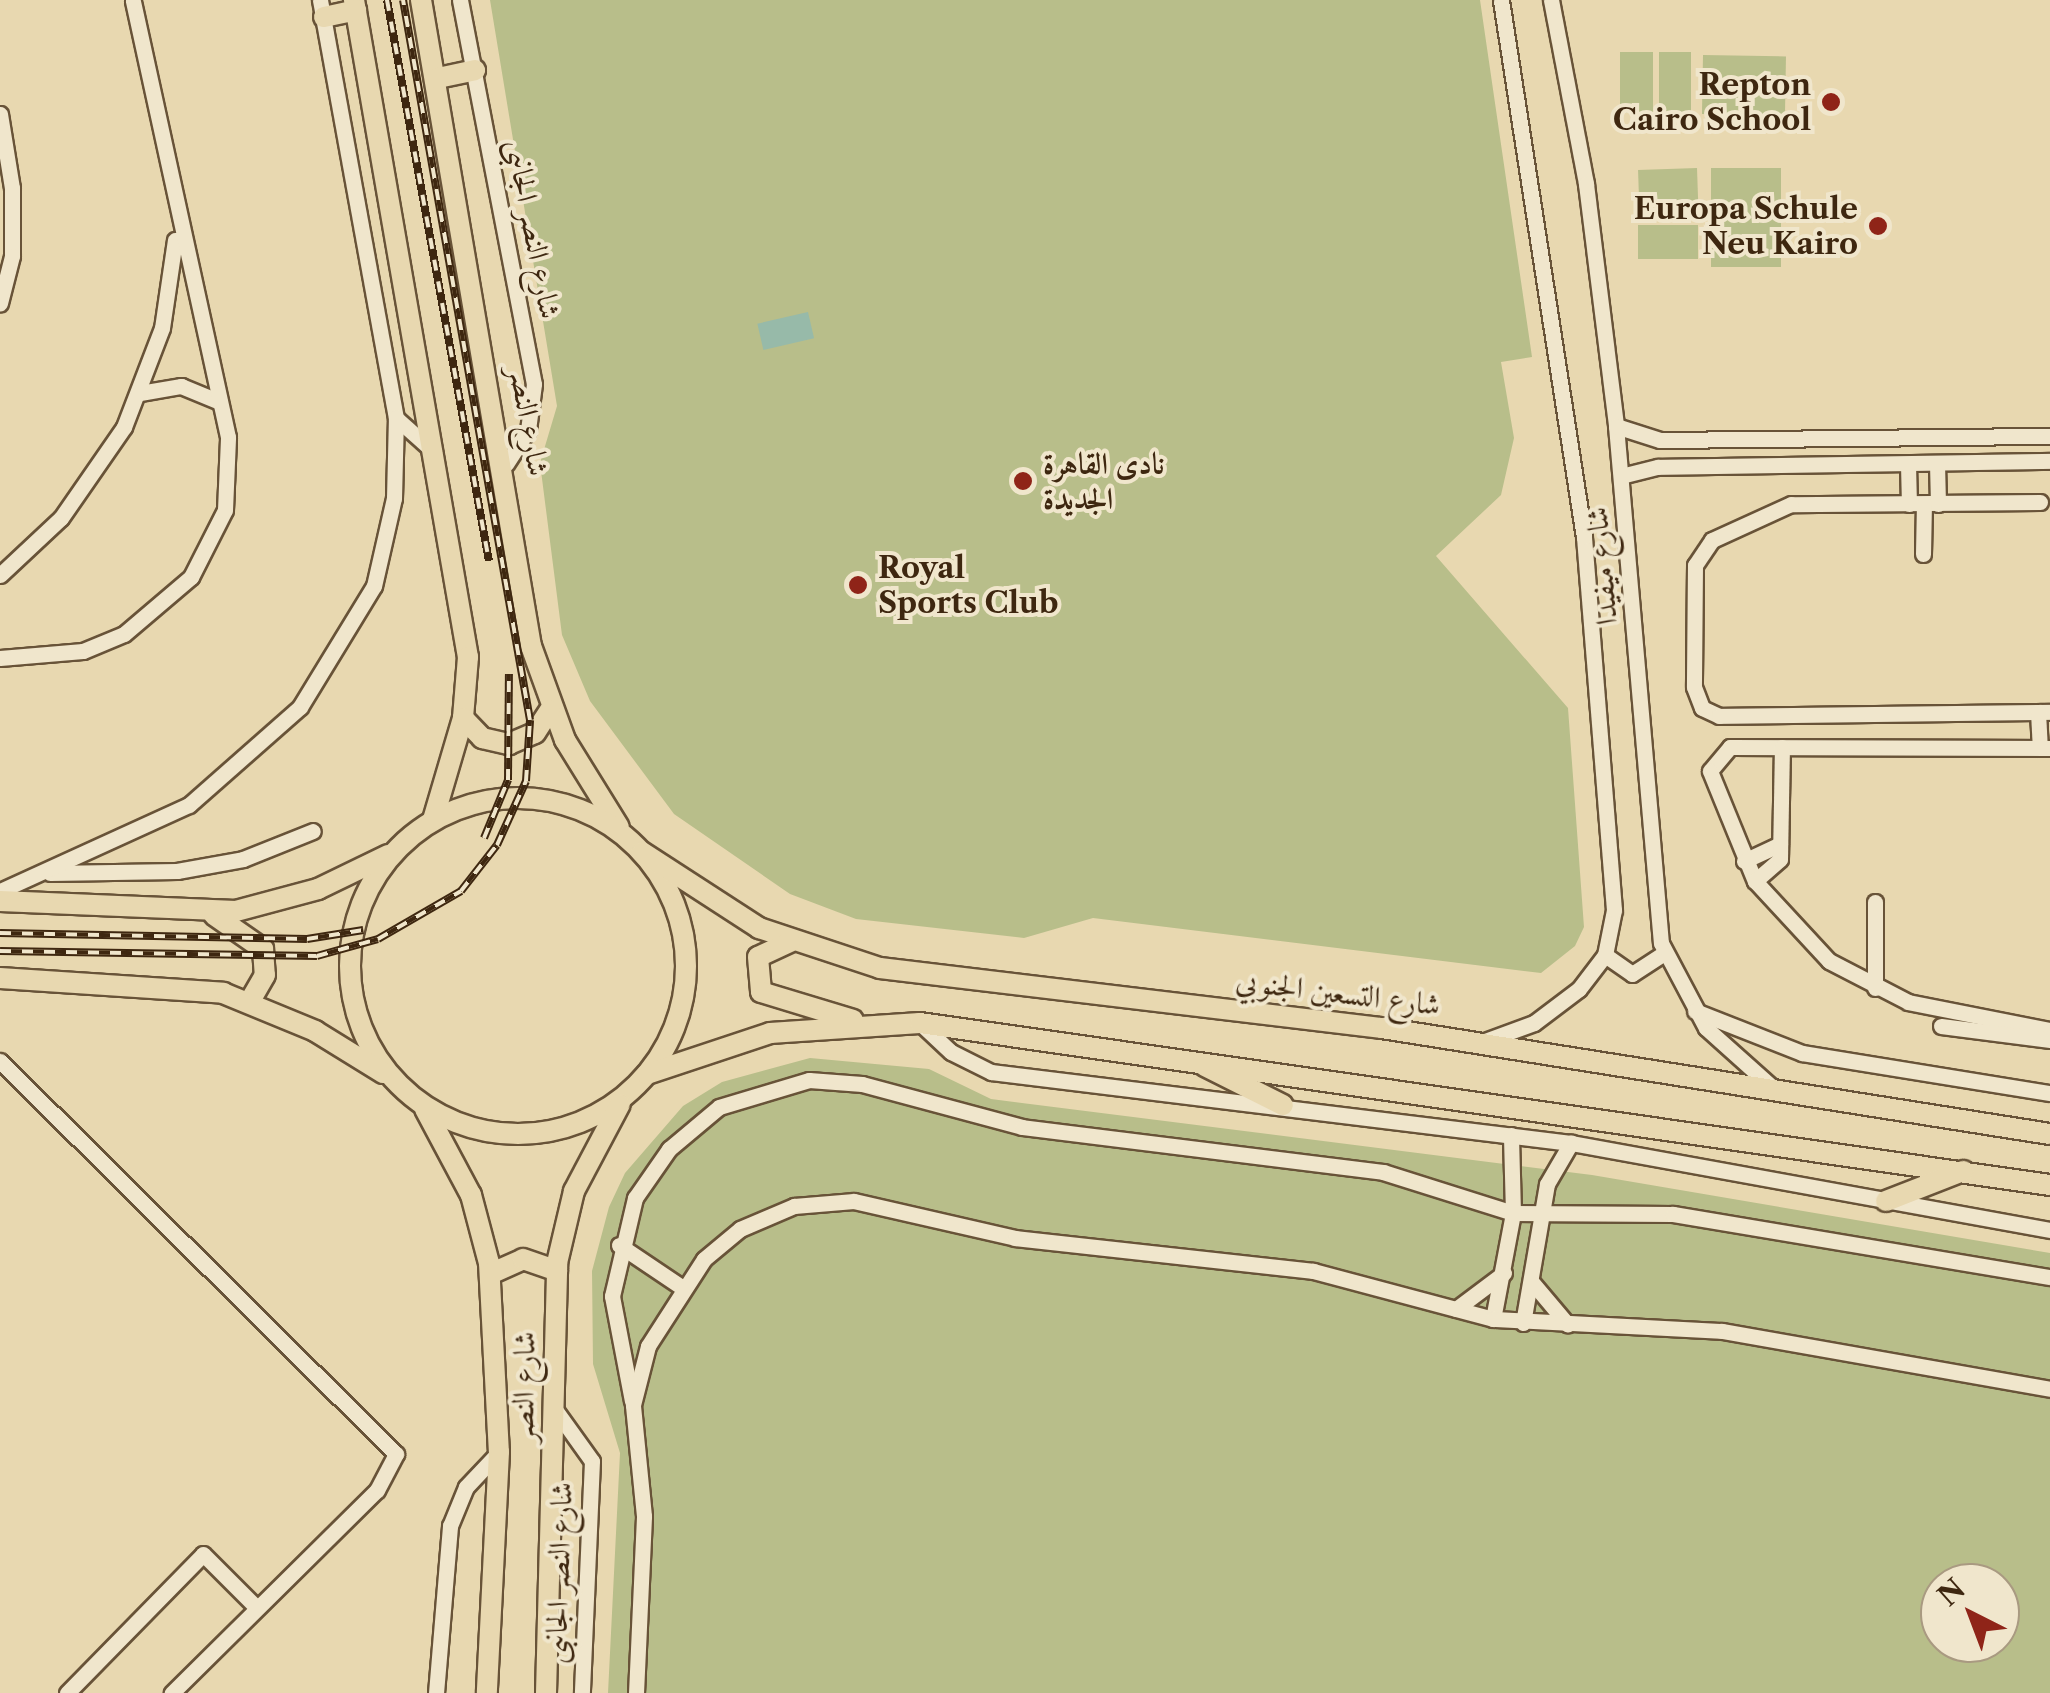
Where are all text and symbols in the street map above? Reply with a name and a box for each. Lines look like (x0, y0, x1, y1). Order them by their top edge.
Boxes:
place label: Repton Cairo School (1613, 67, 1811, 138)
marker: Repton Cairo School (1820, 91, 1842, 113)
street label: شارع النصر الجانبى (498, 136, 568, 322)
place label: Europa Schule Neu Kairo (1633, 191, 1858, 262)
marker: Europa Schule Neu Kairo (1867, 215, 1889, 237)
street label: شارع النصر (502, 363, 556, 479)
place label: نادى القاهرة الجديدة (1043, 446, 1164, 516)
marker: نادى القاهرة الجديدة (1012, 470, 1034, 492)
street label: شارع ميفيدا (1579, 505, 1625, 627)
place label: Royal Sports Club (878, 550, 1059, 620)
marker: Royal Sports Club (847, 574, 869, 596)
street label: شارع التسعين الجنوبي (1234, 963, 1442, 1023)
street label: شارع النصر (505, 1331, 543, 1443)
street label: شارع النصر الجانبى (538, 1481, 580, 1665)
north arrow (1920, 1563, 2020, 1663)
text: N (1931, 1571, 1972, 1613)

